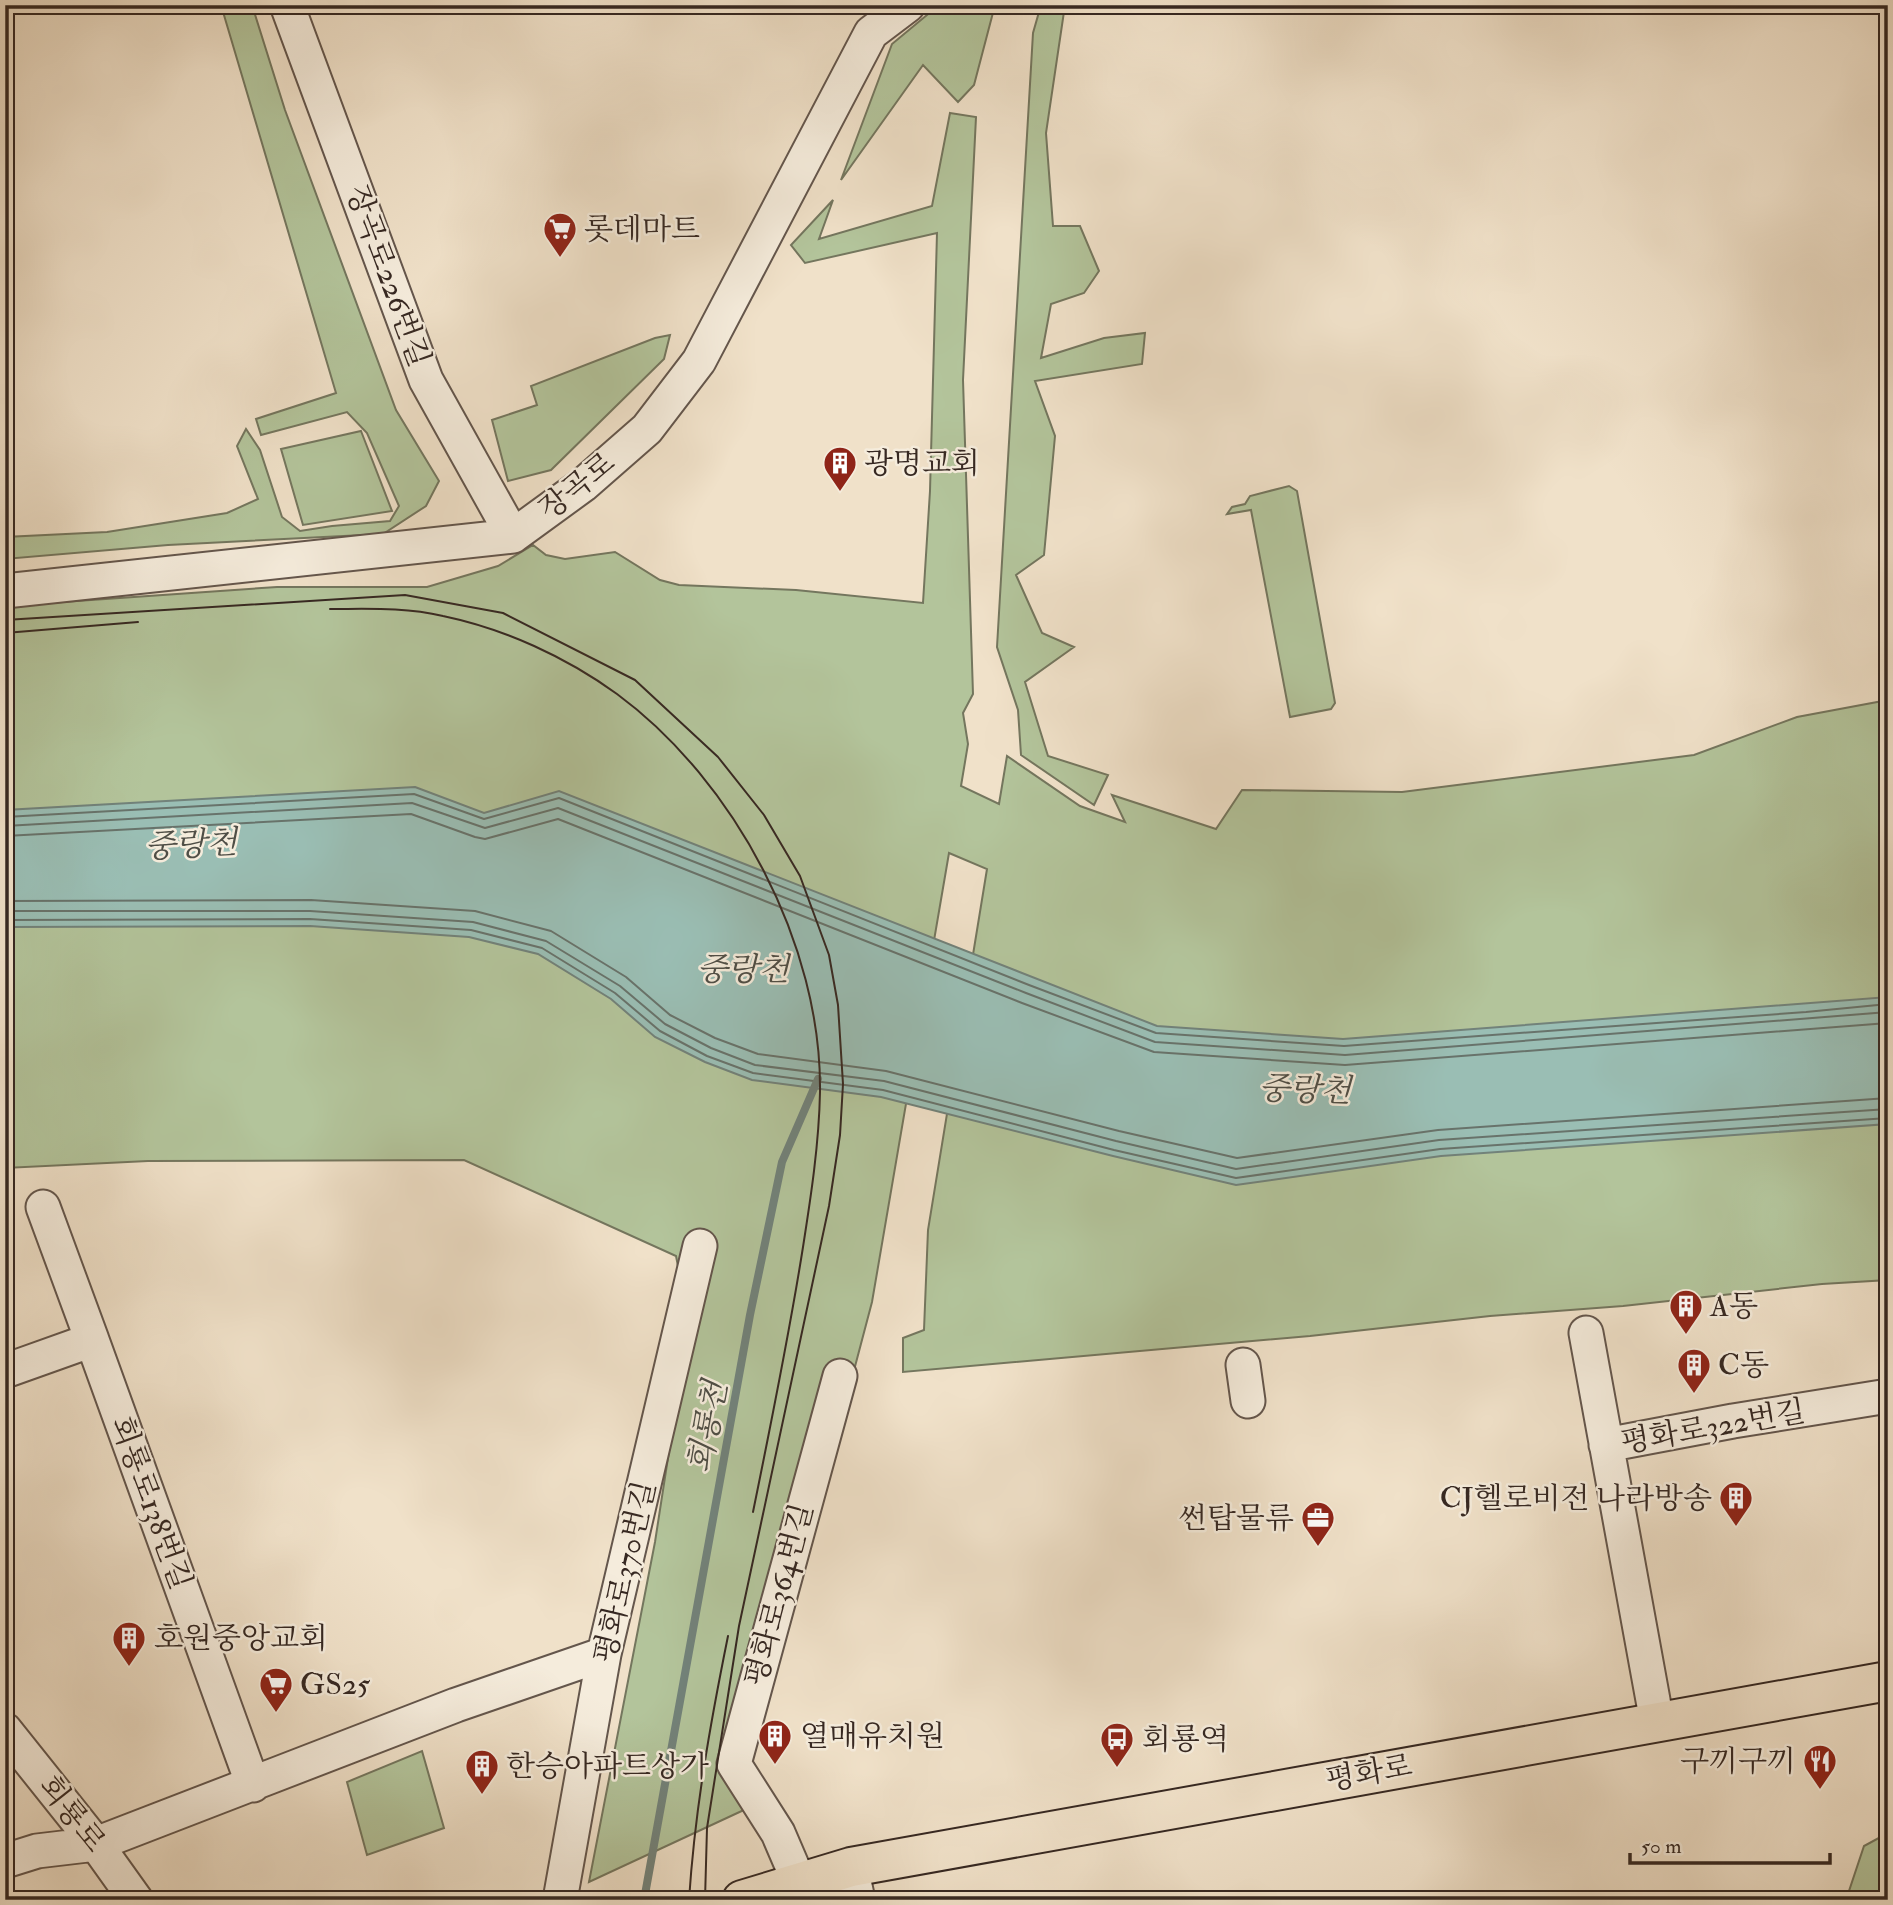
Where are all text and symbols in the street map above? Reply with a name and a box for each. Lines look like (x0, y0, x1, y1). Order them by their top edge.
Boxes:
street label: 장곡로226번길 (338, 180, 438, 372)
supermarket icon: 롯데마트 (541, 210, 579, 259)
place label: 롯데마트 (584, 211, 700, 248)
street label: 장곡로 (532, 444, 622, 528)
building icon: 광명교회 (821, 444, 859, 493)
place label: 광명교회 (864, 445, 980, 482)
water label: 중랑천 (144, 822, 240, 867)
water label: 중랑천 (697, 950, 791, 990)
water label: 중랑천 (1258, 1068, 1354, 1112)
building icon: A동 (1667, 1287, 1705, 1336)
place label: A동 (1709, 1288, 1758, 1325)
building icon: C동 (1675, 1346, 1713, 1395)
place label: C동 (1718, 1347, 1769, 1384)
water label: 회룡천 (680, 1376, 737, 1476)
street label: 평화로322번길 (1618, 1393, 1808, 1461)
street label: 회룡로138번길 (103, 1412, 199, 1594)
street label: 평화로370번길 (586, 1477, 664, 1667)
building icon: CJ헬로비전 나라방송 (1717, 1479, 1755, 1528)
place label: CJ헬로비전 나라방송 (1440, 1480, 1712, 1517)
office icon: 썬탑물류 (1299, 1499, 1337, 1548)
street label: 평화로364번길 (737, 1500, 821, 1690)
place label: 썬탑물류 (1178, 1500, 1294, 1537)
building icon: 호원중앙교회 (110, 1619, 148, 1668)
place label: 호원중앙교회 (154, 1620, 328, 1657)
supermarket icon: GS25 (257, 1665, 295, 1714)
place label: GS25 (300, 1666, 371, 1703)
building icon: 열매유치원 (756, 1717, 794, 1766)
place label: 열매유치원 (800, 1718, 945, 1755)
bus stop icon: 회룡역 (1098, 1720, 1136, 1769)
place label: 회룡역 (1142, 1721, 1229, 1758)
restaurant icon: 구끼구끼 (1801, 1742, 1839, 1791)
place label: 구끼구끼 (1680, 1743, 1796, 1780)
building icon: 한승아파트상가 (463, 1747, 501, 1796)
street label: 평화로 (1323, 1747, 1415, 1799)
place label: 한승아파트상가 (506, 1748, 709, 1785)
street label: 회룡로 (31, 1768, 113, 1860)
scale bar (1630, 1821, 1830, 1865)
text: 50 m (1641, 1833, 1682, 1860)

